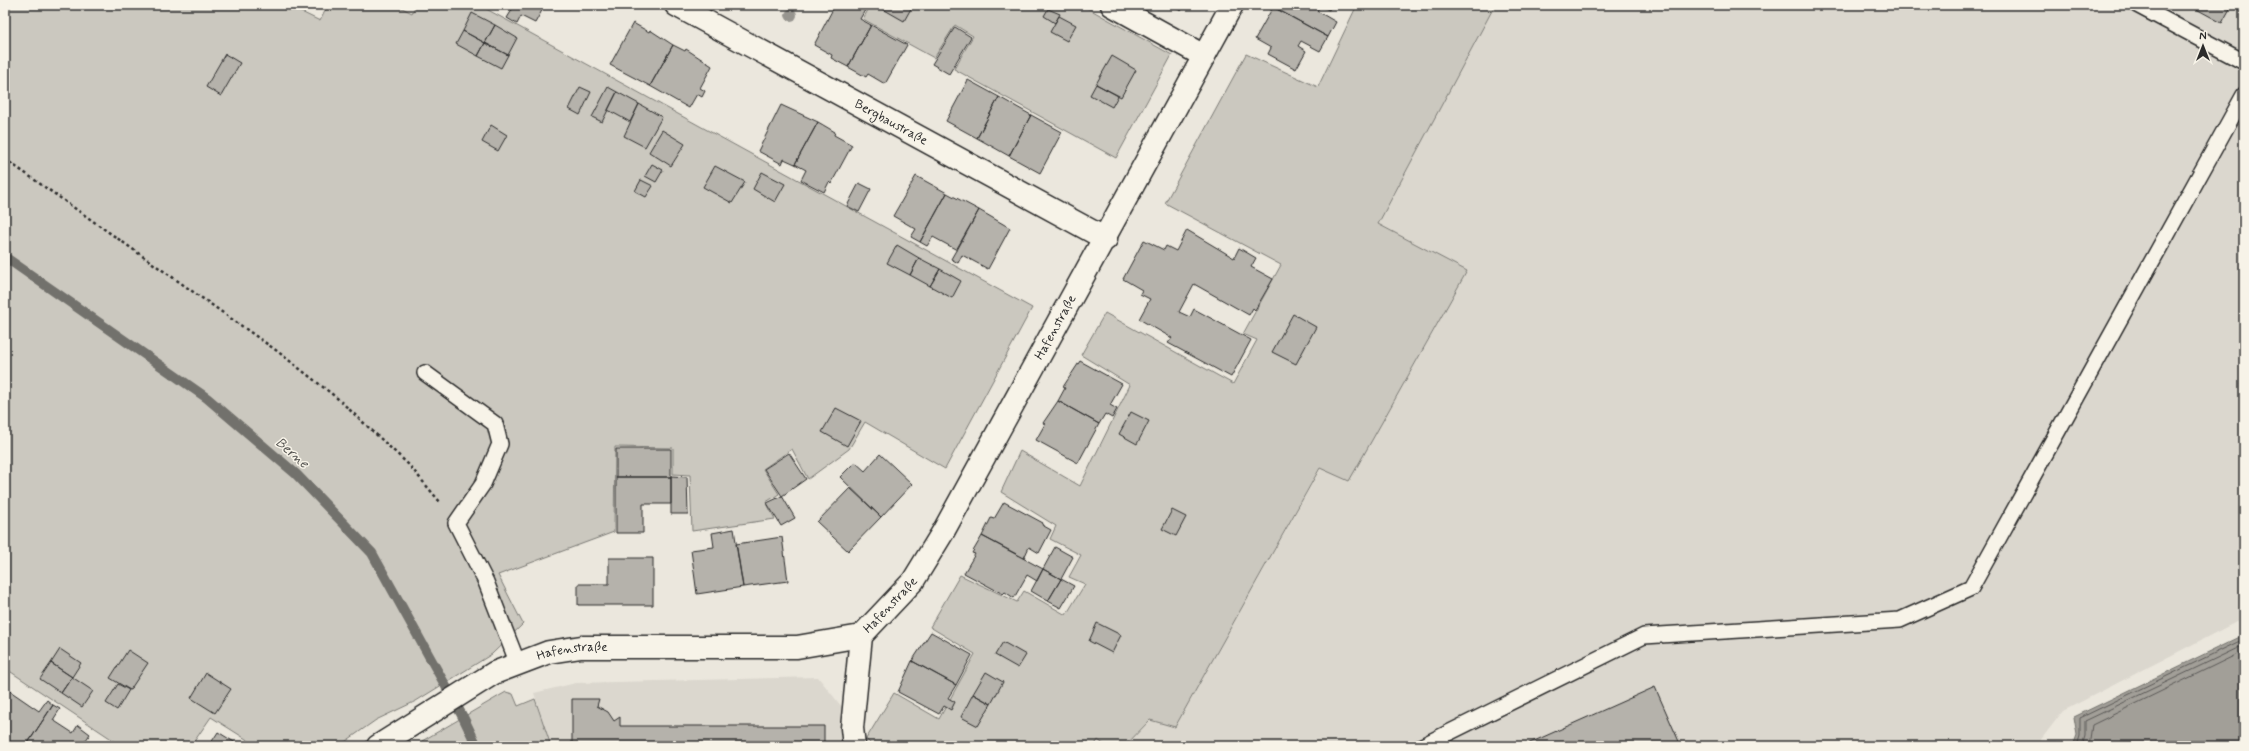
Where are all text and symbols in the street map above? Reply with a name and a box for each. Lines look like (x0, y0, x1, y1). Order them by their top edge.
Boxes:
north arrow (2183, 26, 2223, 66)
text: N (2199, 30, 2207, 44)
street label: Bergbaustraße (852, 95, 931, 149)
street label: Hafenstraße (1031, 292, 1080, 363)
water label: Berne (272, 434, 313, 473)
street label: Hafenstraße (860, 573, 921, 637)
street label: Hafenstraße (534, 638, 608, 665)

